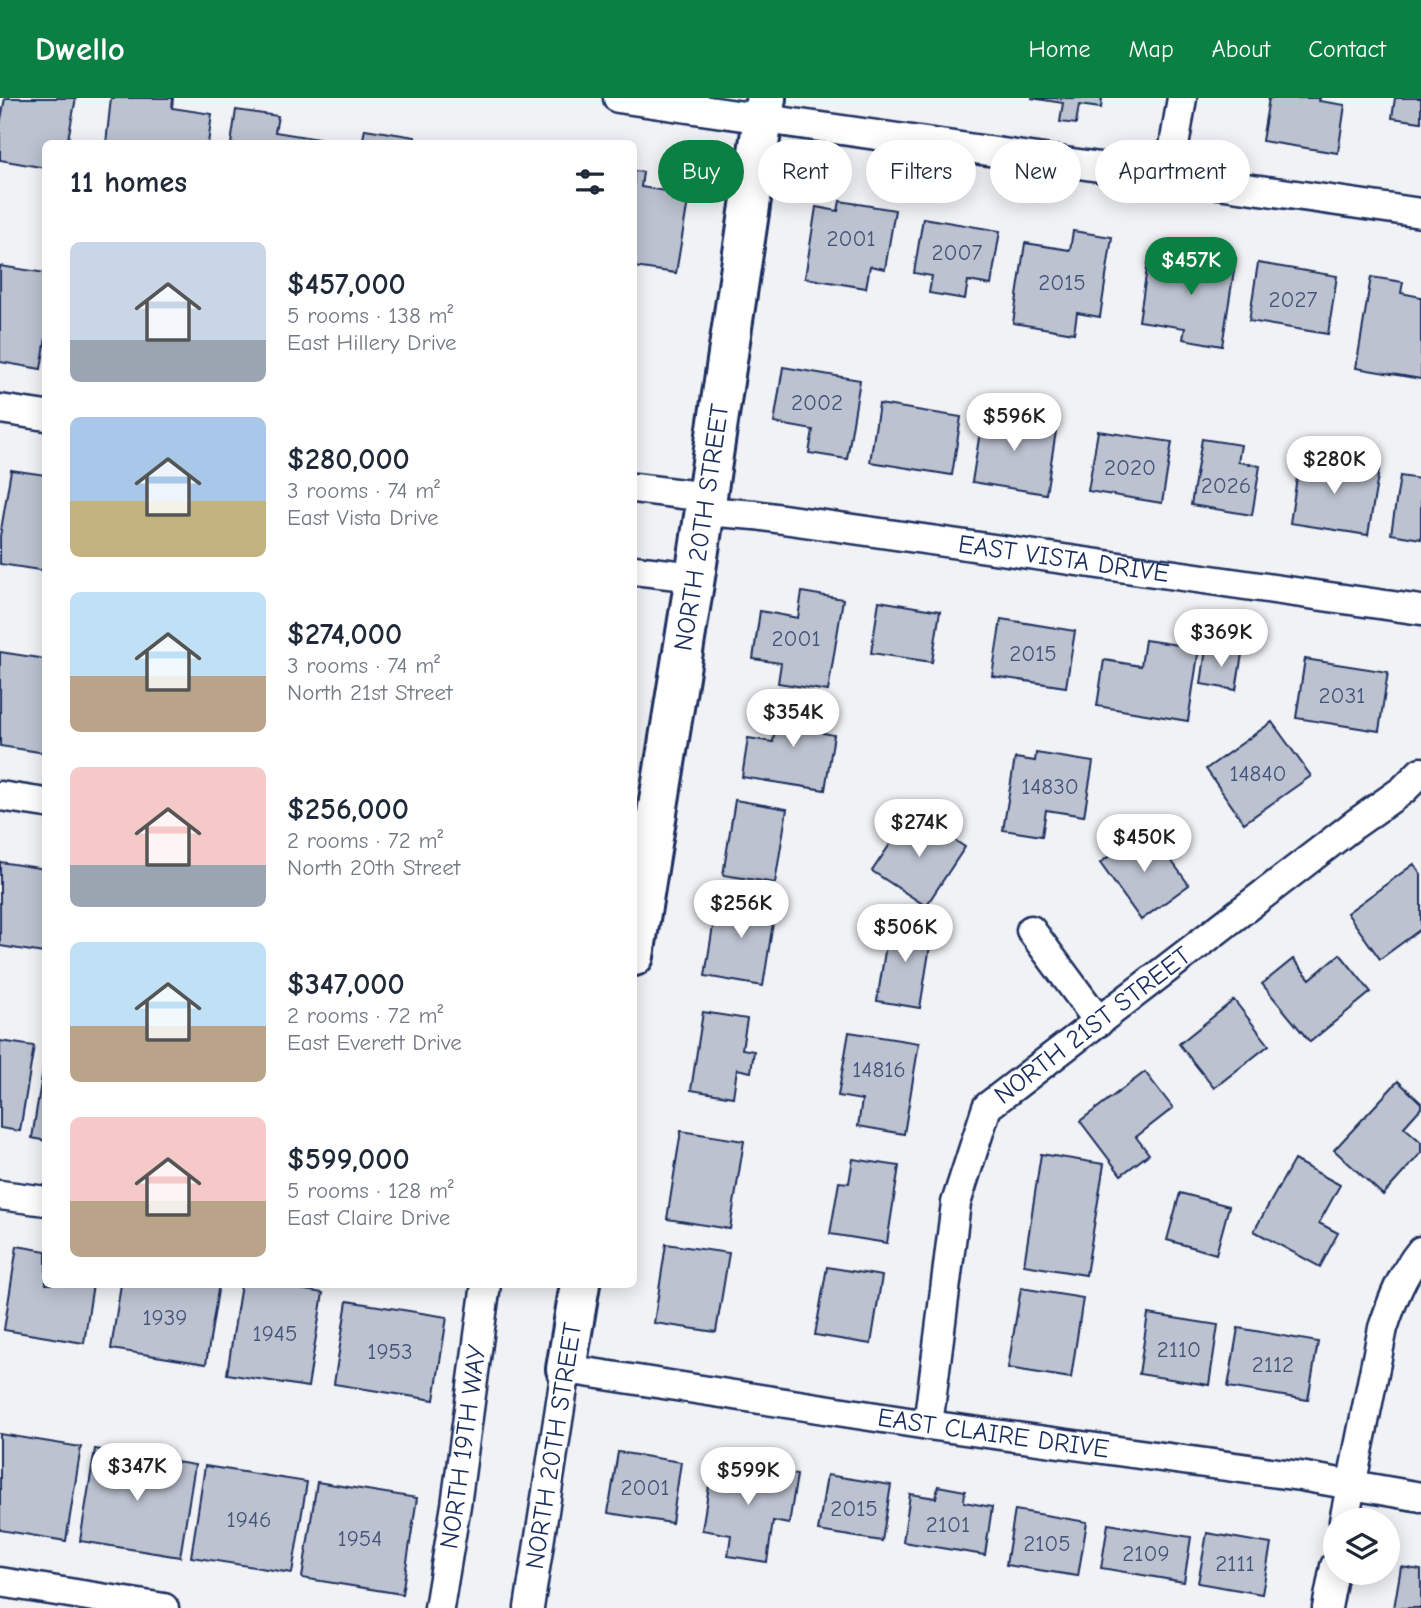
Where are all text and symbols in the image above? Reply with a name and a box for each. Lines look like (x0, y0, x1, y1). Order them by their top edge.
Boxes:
text: Dwello (35, 30, 125, 68)
text: Home (1029, 35, 1090, 63)
text: Map (1128, 35, 1174, 63)
text: About (1212, 35, 1270, 63)
text: Contact (1308, 35, 1386, 63)
chip: Buy (658, 140, 744, 203)
chip: Rent (758, 140, 852, 203)
chip: Filters (866, 140, 976, 203)
chip: New (990, 140, 1081, 203)
chip: Apartment (1095, 140, 1250, 203)
icon: filters (571, 163, 609, 201)
text: 11 homes (70, 165, 187, 200)
house number: 2001 (826, 225, 876, 252)
pin: $457K (1142, 238, 1240, 297)
house number: 2007 (932, 239, 983, 266)
text: $457K (1161, 246, 1221, 273)
text: $457,000 (287, 267, 406, 302)
house number: 2015 (1038, 269, 1086, 296)
icon: home (126, 270, 210, 354)
house number: 2027 (1269, 286, 1318, 313)
text: 5 rooms · 138 m² (287, 302, 453, 329)
text: East Hillery Drive (287, 329, 457, 356)
house number: 2002 (791, 389, 843, 416)
pin: $596K (965, 394, 1063, 453)
street label: NORTH 20TH STREET (668, 401, 736, 653)
text: $596K (982, 402, 1046, 429)
pin: $280K (1285, 436, 1383, 496)
text: $280,000 (287, 442, 410, 477)
icon: home (126, 445, 210, 529)
text: $280K (1302, 445, 1366, 472)
house number: 2020 (1104, 454, 1156, 481)
house number: 2026 (1201, 472, 1251, 499)
text: 3 rooms · 74 m² (287, 477, 440, 504)
text: East Vista Drive (287, 504, 439, 531)
street label: EAST VISTA DRIVE (956, 529, 1171, 589)
pin: $369K (1172, 610, 1270, 669)
text: $274,000 (287, 617, 402, 652)
text: $369K (1190, 618, 1252, 645)
icon: home (126, 620, 210, 704)
house number: 2001 (771, 625, 821, 652)
house number: 2015 (1009, 640, 1057, 667)
text: 3 rooms · 74 m² (287, 652, 440, 679)
text: North 21st Street (287, 679, 453, 706)
house number: 2031 (1319, 682, 1365, 709)
pin: $354K (744, 690, 842, 749)
text: $354K (762, 698, 824, 725)
house number: 14840 (1229, 760, 1287, 787)
house number: 14830 (1021, 773, 1079, 800)
text: $256,000 (287, 792, 409, 827)
icon: home (126, 795, 210, 879)
pin: $274K (870, 800, 968, 859)
text: $274K (890, 808, 948, 835)
pin: $450K (1095, 814, 1193, 874)
text: $450K (1113, 823, 1175, 850)
text: 2 rooms · 72 m² (287, 827, 443, 854)
text: North 20th Street (287, 854, 460, 881)
pin: $256K (692, 880, 790, 940)
text: $256K (710, 889, 772, 916)
pin: $506K (856, 904, 954, 964)
text: $506K (873, 913, 937, 940)
street label: NORTH 21ST STREET (989, 941, 1197, 1111)
text: $347,000 (287, 967, 405, 1002)
icon: home (126, 970, 210, 1054)
text: 2 rooms · 72 m² (287, 1002, 443, 1029)
text: East Everett Drive (287, 1029, 462, 1056)
house number: 14816 (852, 1056, 906, 1083)
text: $599,000 (287, 1142, 410, 1177)
icon: home (126, 1145, 210, 1229)
text: 5 rooms · 128 m² (287, 1177, 454, 1204)
text: East Claire Drive (287, 1204, 450, 1231)
house number: 1939 (142, 1304, 188, 1331)
house number: 1945 (253, 1320, 297, 1347)
street label: NORTH 20TH STREET (520, 1320, 588, 1571)
house number: 2110 (1157, 1336, 1201, 1363)
house number: 1953 (367, 1338, 413, 1365)
street label: NORTH 19TH WAY (434, 1342, 493, 1551)
house number: 2112 (1252, 1351, 1294, 1378)
street label: EAST CLAIRE DRIVE (876, 1402, 1111, 1465)
pin: $347K (88, 1444, 186, 1503)
pin: $599K (699, 1448, 797, 1507)
text: $347K (107, 1452, 167, 1479)
text: $599K (716, 1456, 780, 1483)
house number: 2001 (620, 1474, 670, 1501)
house number: 2015 (830, 1495, 878, 1522)
house number: 1946 (227, 1506, 271, 1533)
map controls (1323, 1508, 1400, 1585)
button: layers (1323, 1508, 1400, 1585)
house number: 2101 (926, 1511, 970, 1538)
house number: 1954 (338, 1525, 382, 1552)
house number: 2105 (1023, 1530, 1071, 1557)
house number: 2109 (1122, 1540, 1170, 1567)
house number: 2111 (1215, 1550, 1255, 1577)

